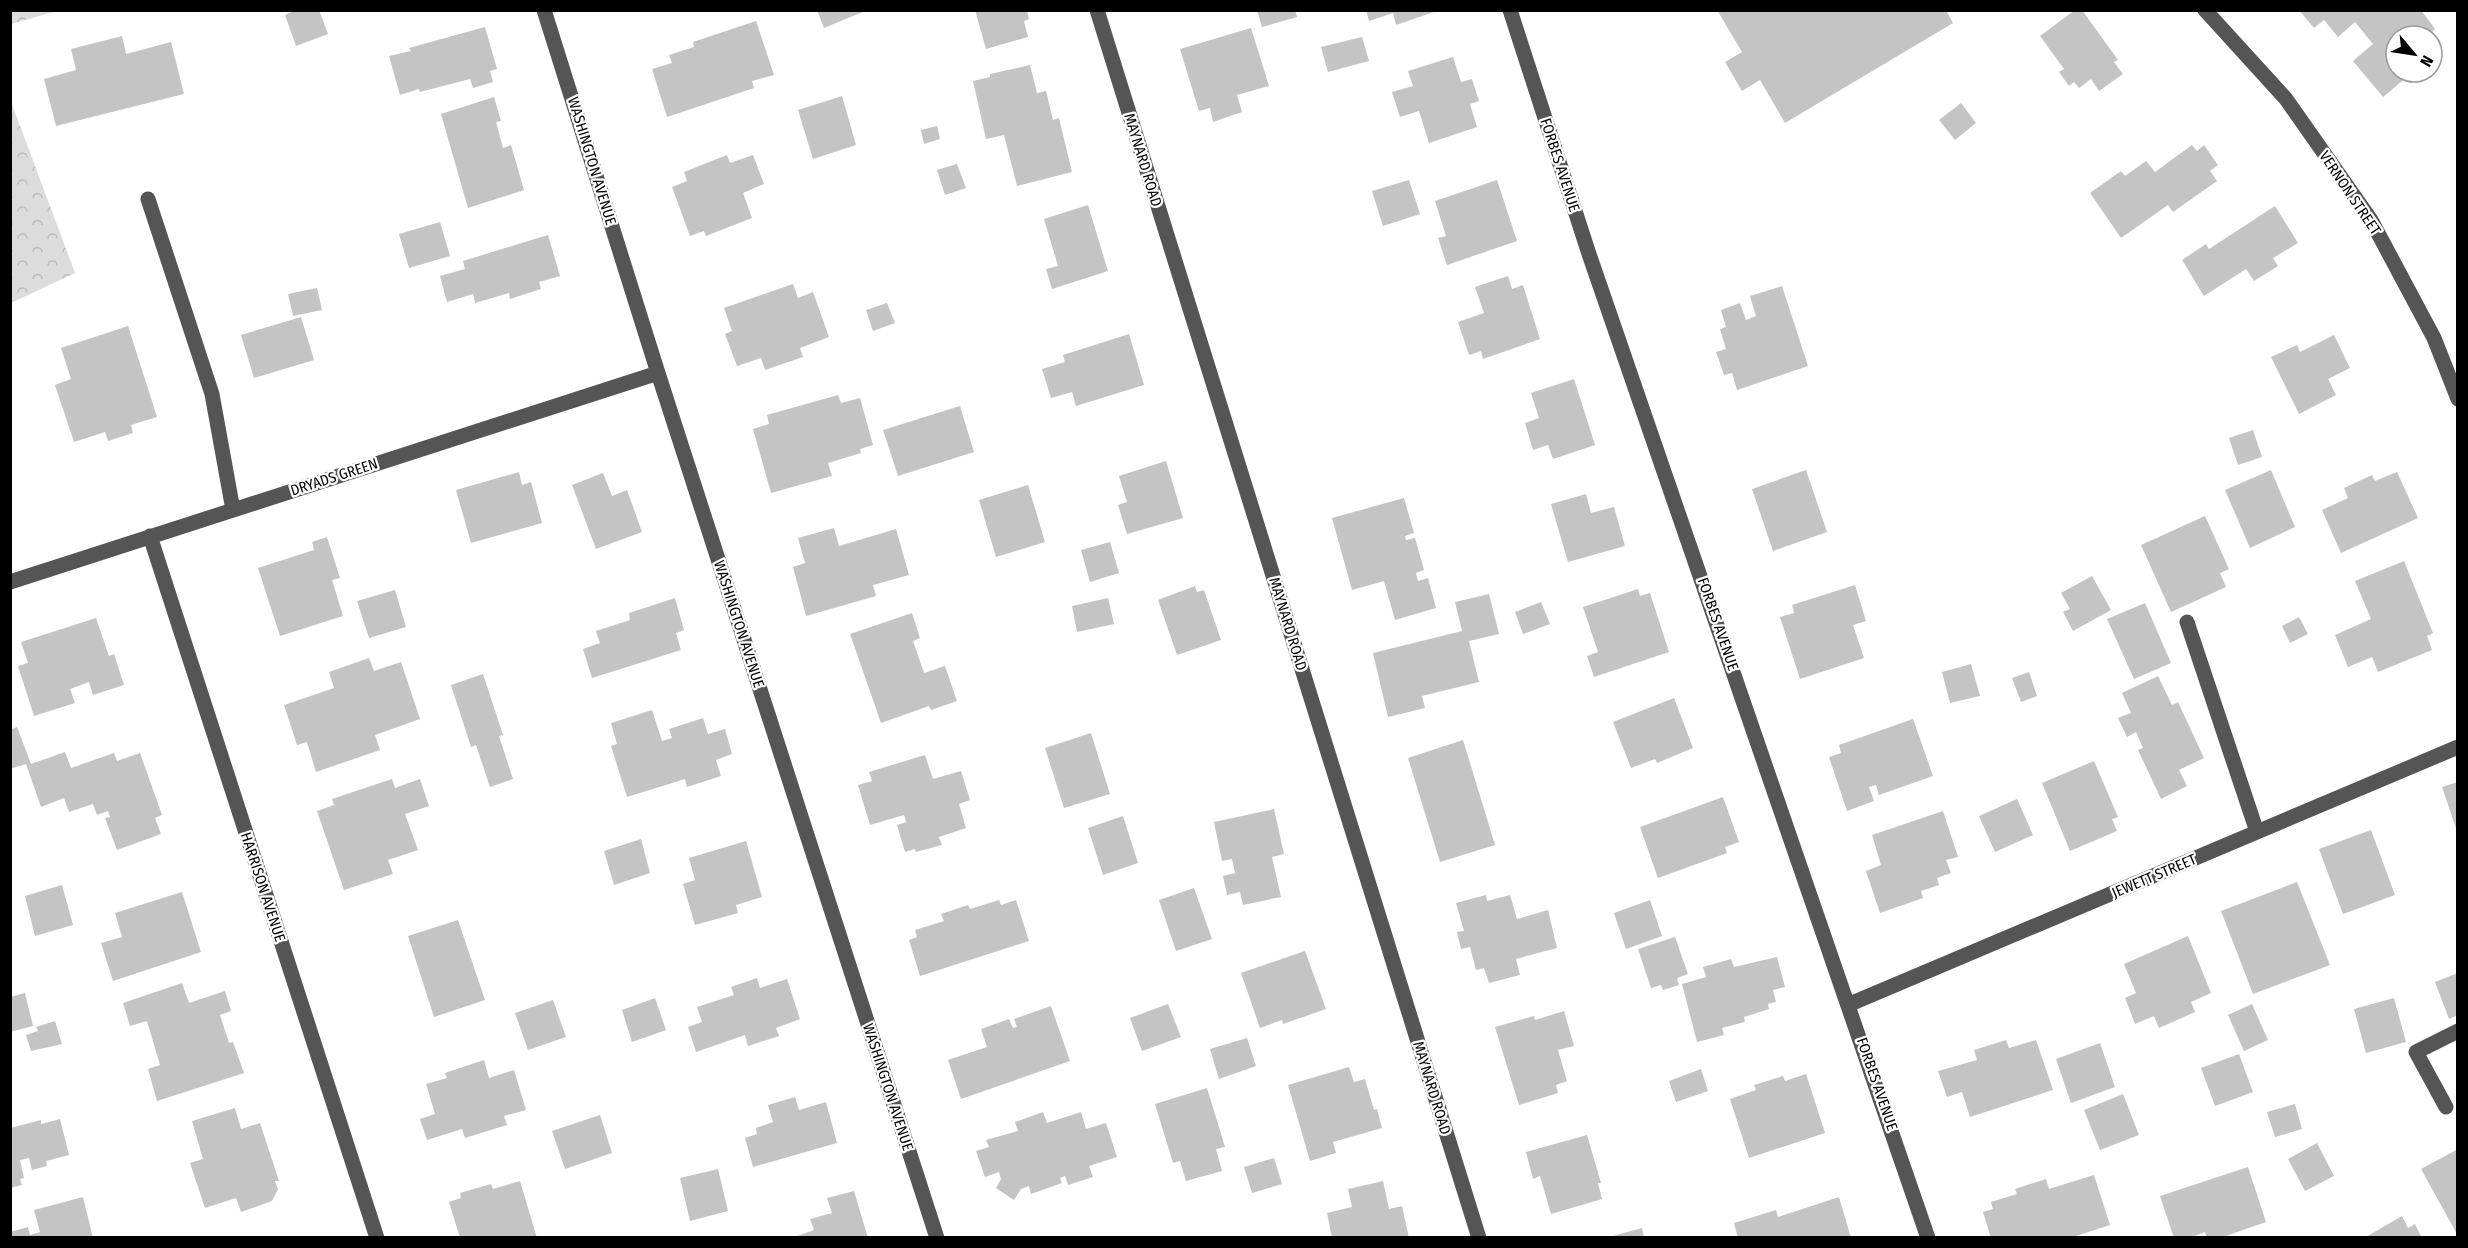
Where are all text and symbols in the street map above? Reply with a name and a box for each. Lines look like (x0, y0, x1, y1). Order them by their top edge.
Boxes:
north arrow (2384, 24, 2444, 84)
text: N (2416, 52, 2437, 70)
street label: WASHINGTON AVENUE (564, 95, 620, 227)
street label: MAYNARD ROAD (1120, 111, 1166, 209)
street label: FORBES AVENUE (1536, 116, 1584, 214)
street label: VERNON STREET (2315, 148, 2385, 238)
street label: DRYADS GREEN (288, 454, 380, 500)
street label: WASHINGTON AVENUE (710, 558, 768, 690)
street label: MAYNARD ROAD (1265, 575, 1311, 673)
street label: FORBES AVENUE (1694, 575, 1742, 673)
street label: HARRISON AVENUE (237, 830, 289, 944)
street label: JEWETT STREET (2109, 850, 2199, 902)
street label: WASHINGTON AVENUE (859, 1021, 917, 1153)
street label: FORBES AVENUE (1853, 1035, 1901, 1133)
street label: MAYNARD ROAD (1409, 1039, 1455, 1137)

